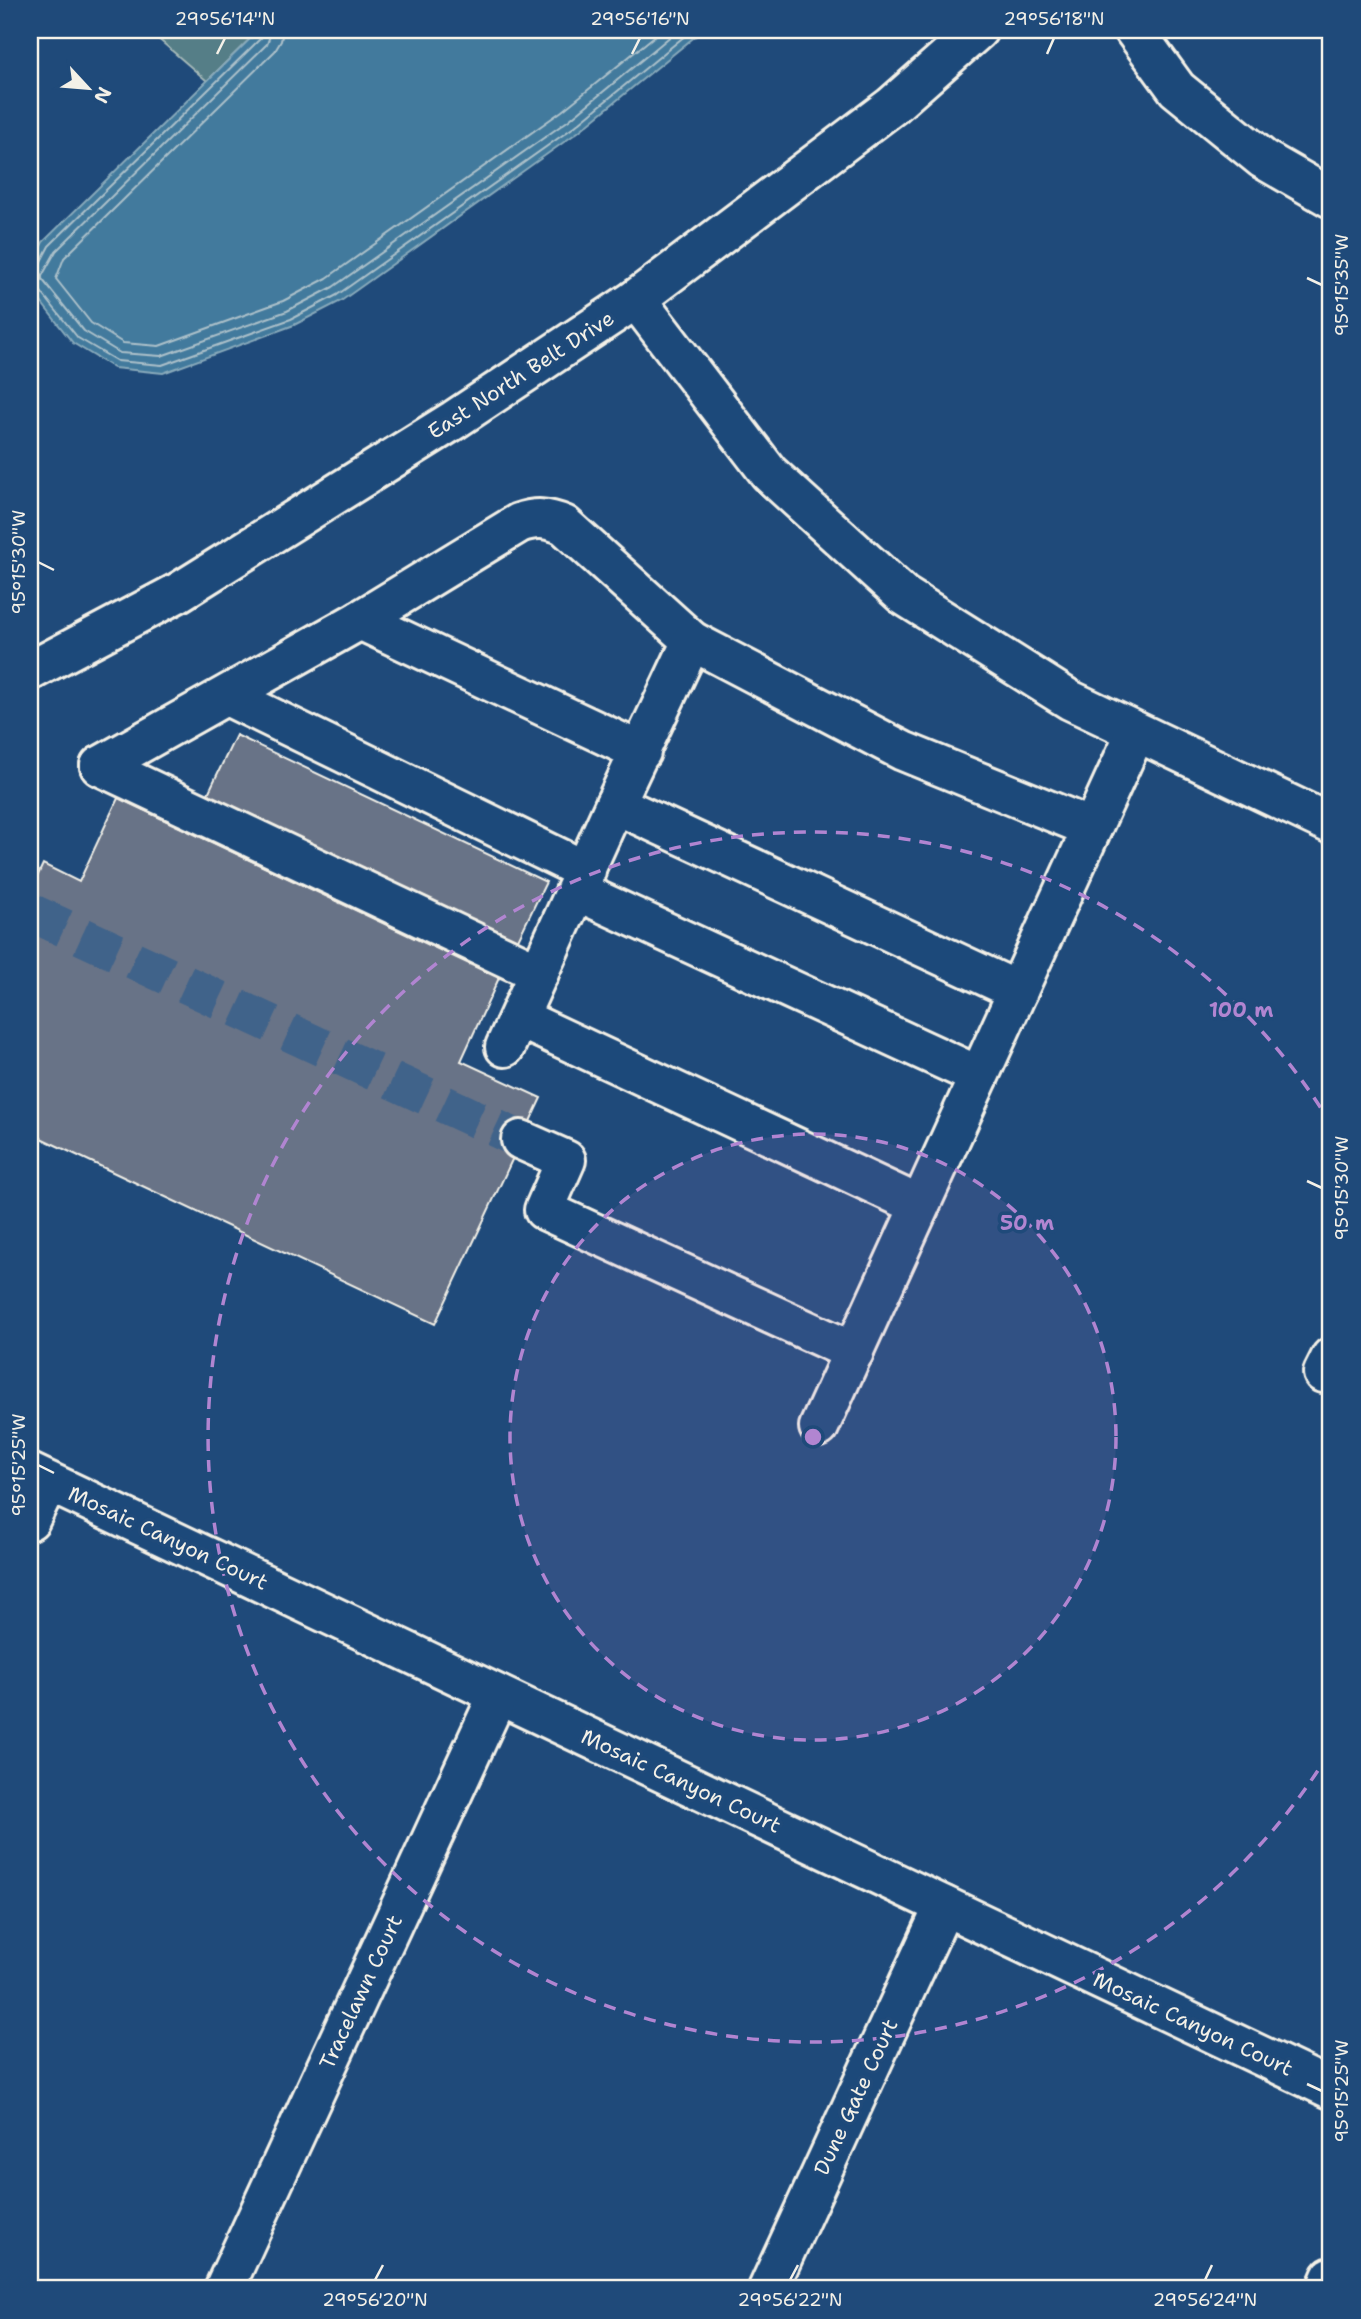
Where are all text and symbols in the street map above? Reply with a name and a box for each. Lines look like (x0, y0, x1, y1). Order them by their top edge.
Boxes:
text: 29°56'14"N (175, 7, 275, 31)
text: 29°56'16"N (590, 7, 690, 31)
text: 29°56'18"N (1004, 7, 1104, 31)
north arrow (52, 52, 122, 122)
text: N (88, 83, 117, 107)
text: 95°15'35"W (1330, 234, 1354, 336)
street label: East North Belt Drive (423, 304, 619, 446)
text: 95°15'30"W (7, 510, 31, 614)
text: 100 m (1209, 996, 1273, 1024)
text: 95°15'30"W (1330, 1136, 1354, 1240)
text: 50 m (1000, 1209, 1054, 1237)
text: 95°15'25"W (7, 1414, 31, 1516)
centre of rings (801, 1425, 825, 1449)
street label: Mosaic Canyon Court (64, 1479, 272, 1597)
street label: Mosaic Canyon Court (577, 1722, 785, 1840)
street label: Tracelawn Court (313, 1910, 409, 2074)
street label: Mosaic Canyon Court (1089, 1965, 1297, 2083)
street label: Dune Gate Court (807, 2014, 905, 2180)
text: 95°15'25"W (1330, 2040, 1354, 2142)
text: 29°56'20"N (322, 2288, 428, 2312)
text: 29°56'22"N (738, 2288, 842, 2312)
text: 29°56'24"N (1153, 2288, 1257, 2312)

